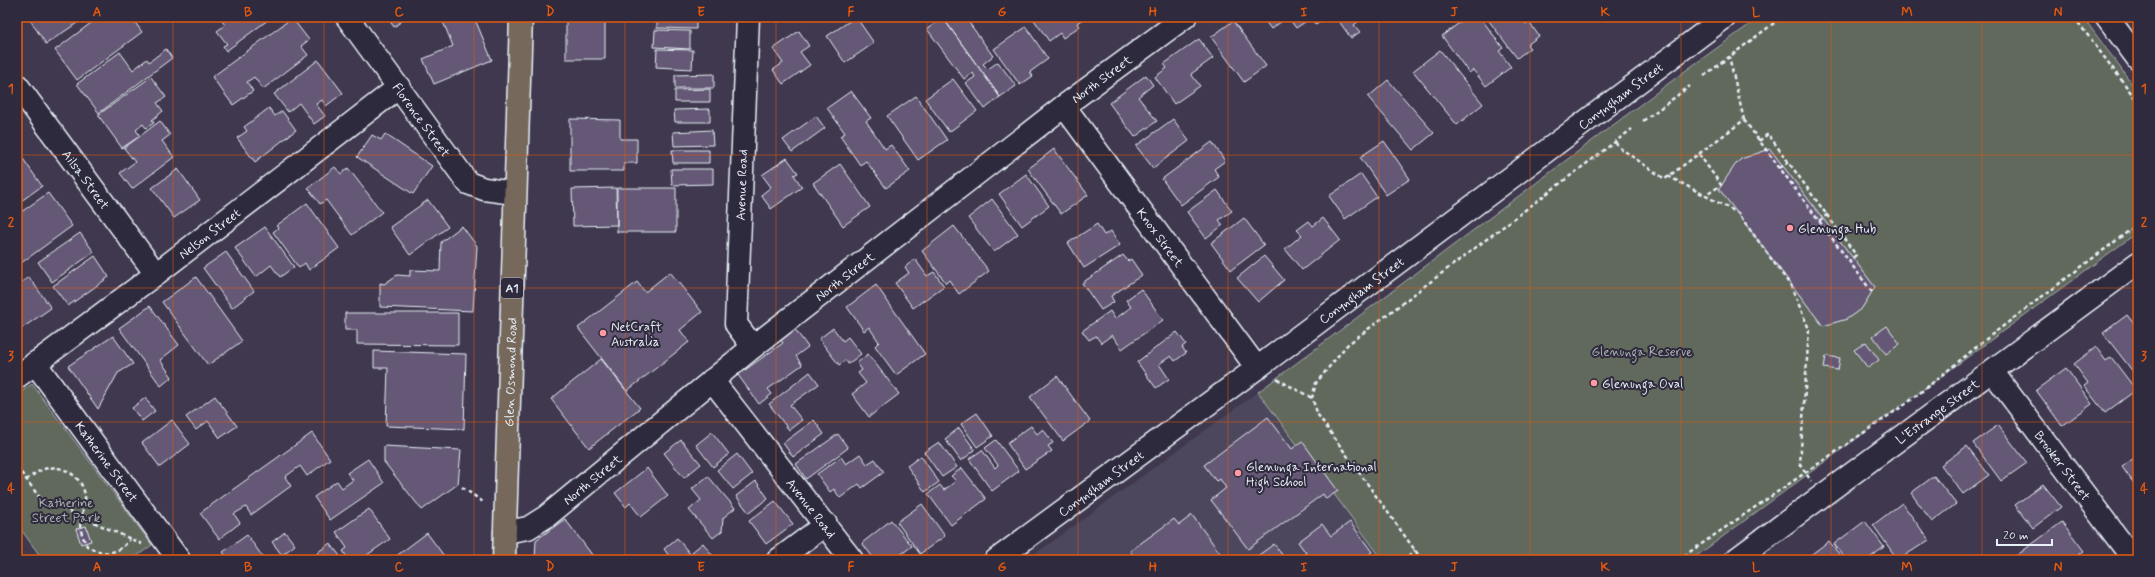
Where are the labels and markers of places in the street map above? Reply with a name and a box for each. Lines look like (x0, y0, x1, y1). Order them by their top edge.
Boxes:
place label: Glenunga Hub (1798, 221, 1876, 240)
marker: Glenunga Hub (1785, 223, 1795, 233)
place label: NetCraft Australia (611, 319, 662, 351)
marker: NetCraft Australia (598, 328, 608, 338)
place label: Glenunga Oval (1602, 376, 1683, 395)
marker: Glenunga Oval (1589, 378, 1599, 388)
place label: Glenunga International High School (1246, 459, 1377, 493)
marker: Glenunga International High School (1233, 468, 1243, 478)

